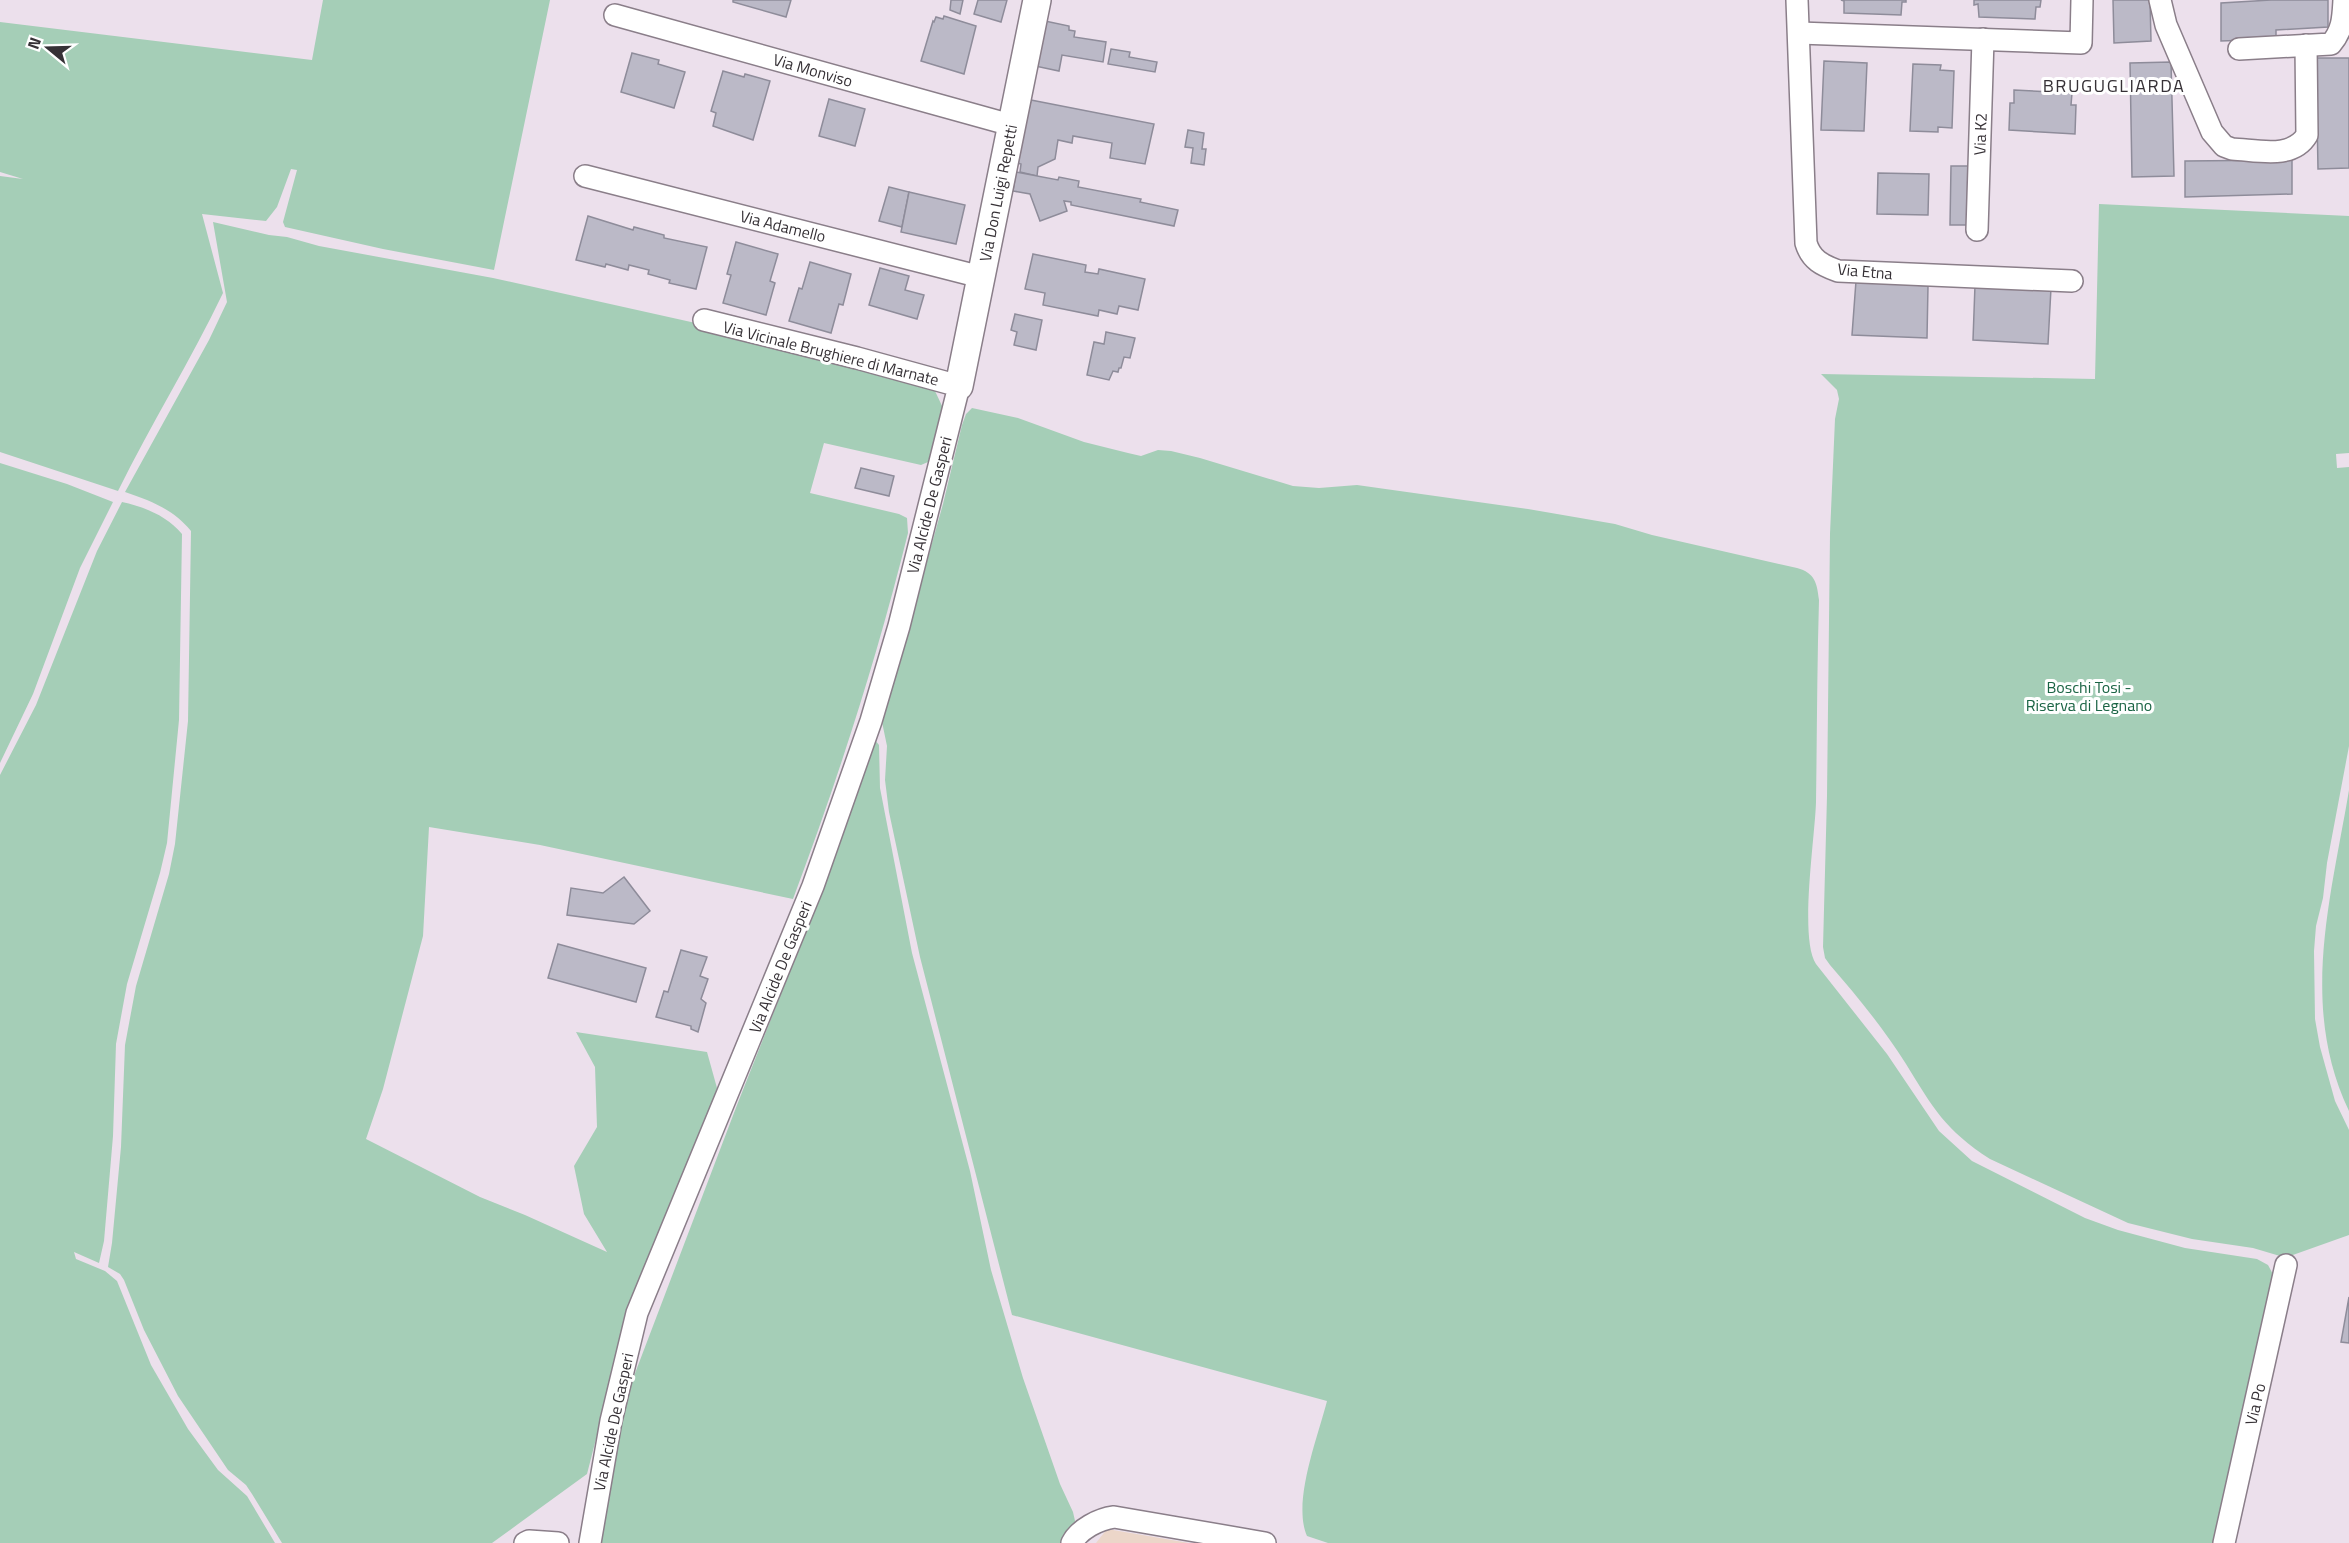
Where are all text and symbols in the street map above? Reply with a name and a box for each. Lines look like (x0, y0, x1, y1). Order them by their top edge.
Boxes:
north arrow (18, 18, 78, 78)
text: N (21, 34, 47, 52)
street label: Via Monviso (770, 47, 856, 93)
district label: BRUGUGLIARDA (2043, 72, 2185, 99)
street label: Via K2 (1967, 112, 1993, 156)
street label: Via Don Luigi Repetti (973, 122, 1023, 264)
street label: Via Adamello (738, 204, 828, 248)
street label: Via Etna (1836, 257, 1894, 285)
street label: Via Vicinale Brughiere di Marnate (721, 315, 941, 391)
street label: Via Alcide De Gasperi (900, 434, 958, 576)
park label: Boschi Tosi - Riserva di Legnano (2026, 675, 2152, 717)
street label: Via Alcide De Gasperi (742, 897, 818, 1037)
street label: Via Alcide De Gasperi (587, 1351, 639, 1493)
street label: Via Po (2239, 1381, 2271, 1427)

